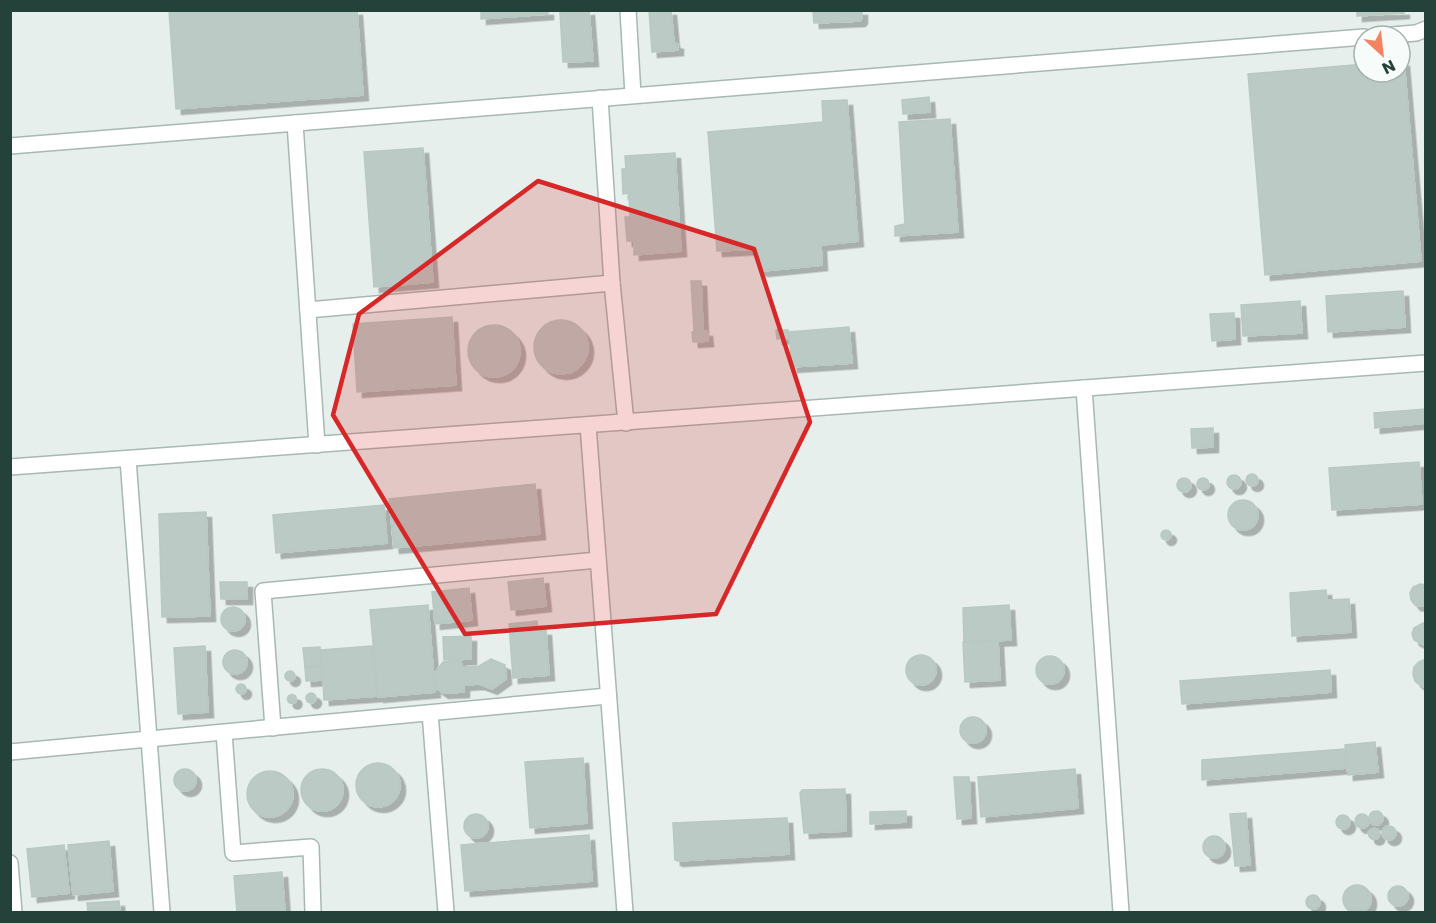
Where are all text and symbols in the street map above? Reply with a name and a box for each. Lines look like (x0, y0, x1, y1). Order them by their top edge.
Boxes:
north arrow (1352, 24, 1412, 84)
text: N (1378, 54, 1399, 80)

